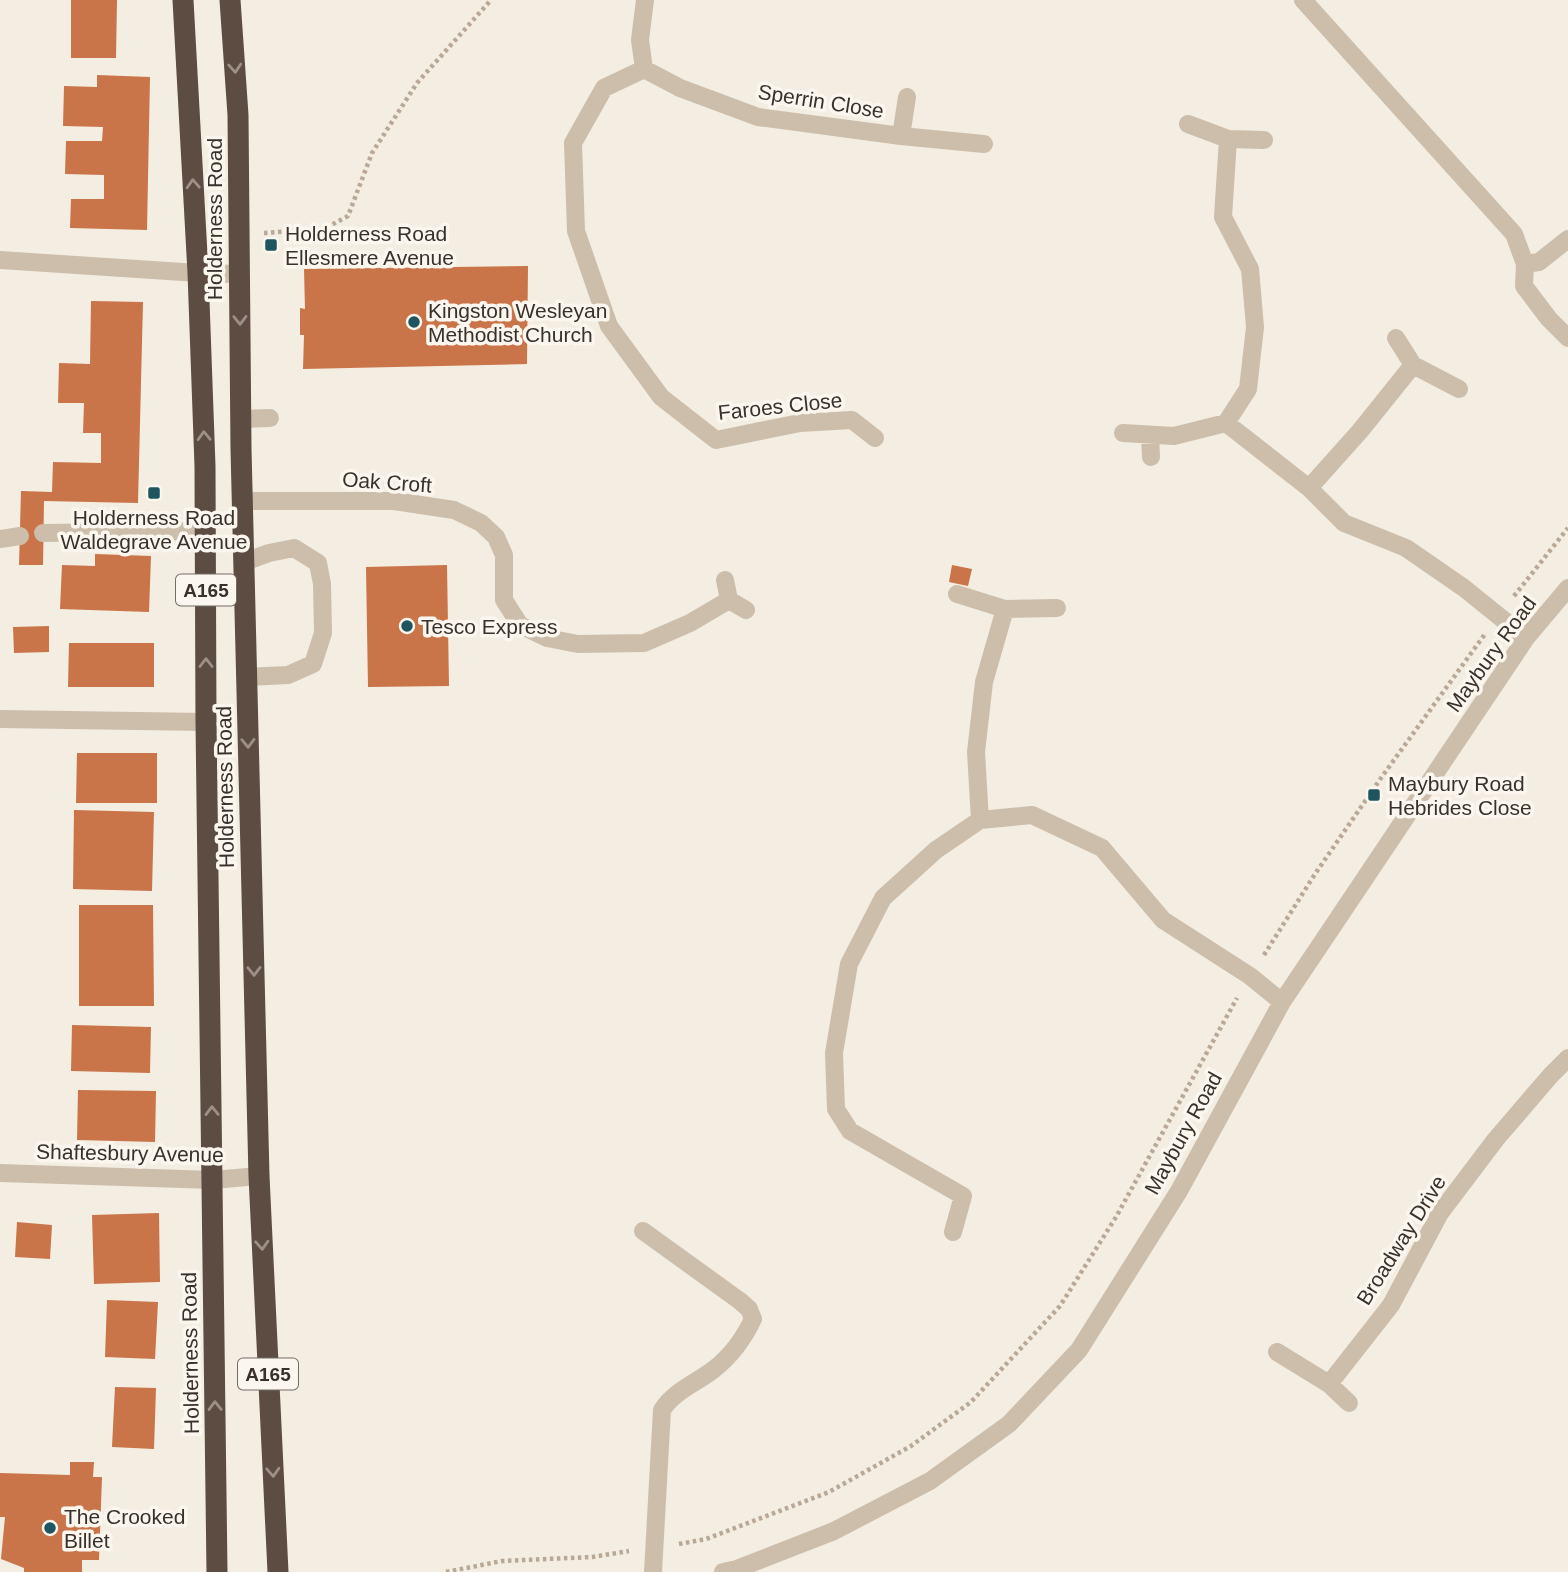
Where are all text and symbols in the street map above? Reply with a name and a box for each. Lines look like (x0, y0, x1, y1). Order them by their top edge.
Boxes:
one-way arrow (227, 63, 242, 74)
street label: Sperrin Close (756, 80, 886, 122)
street label: Holderness Road (203, 138, 226, 300)
one-way arrow (186, 178, 201, 189)
place label: Holderness Road Ellesmere Avenue (285, 222, 454, 269)
marker: Holderness Road Ellesmere Avenue (263, 237, 279, 253)
place label: Kingston Wesleyan Methodist Church (428, 299, 607, 346)
marker: Kingston Wesleyan Methodist Church (406, 314, 422, 330)
one-way arrow (232, 315, 247, 326)
street label: Faroes Close (717, 388, 843, 424)
one-way arrow (197, 430, 212, 441)
street label: Oak Croft (341, 467, 433, 497)
marker: Holderness Road Waldegrave Avenue (146, 485, 162, 501)
place label: Holderness Road Waldegrave Avenue (61, 506, 247, 553)
road number: A165 (176, 575, 236, 606)
street label: Maybury Road (1442, 592, 1540, 716)
place label: Tesco Express (421, 615, 558, 638)
marker: Tesco Express (399, 618, 415, 634)
one-way arrow (198, 658, 214, 668)
street label: Holderness Road (212, 706, 238, 868)
one-way arrow (240, 739, 256, 749)
place label: Maybury Road Hebrides Close (1388, 772, 1532, 819)
marker: Maybury Road Hebrides Close (1366, 787, 1382, 803)
one-way arrow (246, 966, 261, 977)
street label: Maybury Road (1140, 1068, 1226, 1198)
one-way arrow (204, 1106, 220, 1116)
street label: Shaftesbury Avenue (36, 1140, 224, 1166)
street label: Broadway Drive (1352, 1171, 1450, 1309)
one-way arrow (254, 1239, 269, 1250)
street label: Holderness Road (177, 1272, 203, 1434)
road number: A165 (238, 1358, 298, 1390)
one-way arrow (207, 1400, 223, 1411)
one-way arrow (265, 1467, 280, 1478)
place label: The Crooked Billet (64, 1505, 185, 1552)
marker: The Crooked Billet (42, 1520, 58, 1536)

